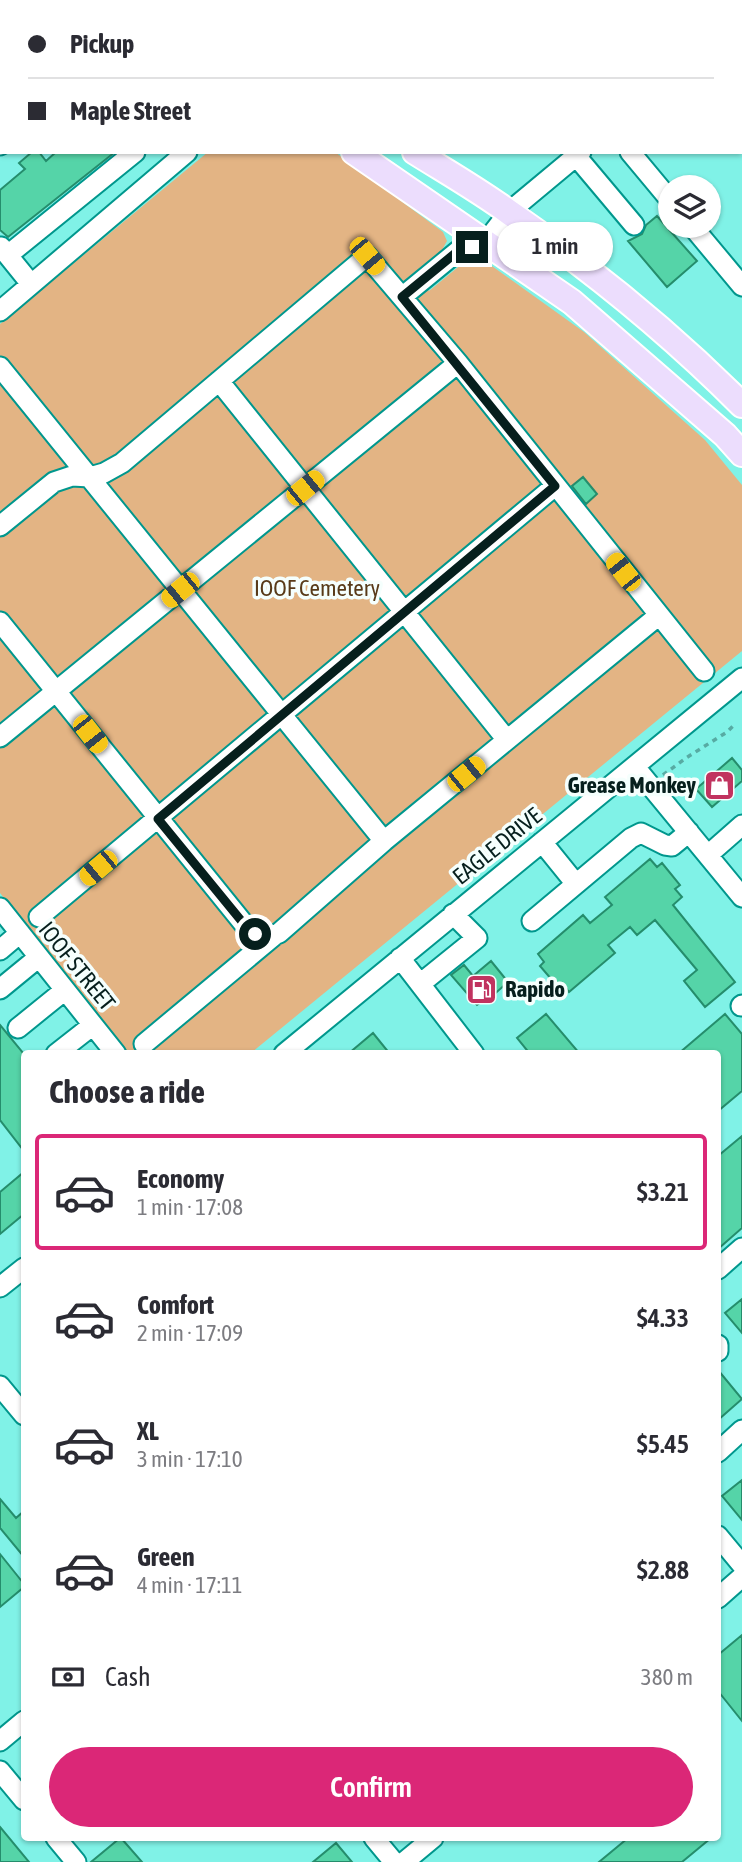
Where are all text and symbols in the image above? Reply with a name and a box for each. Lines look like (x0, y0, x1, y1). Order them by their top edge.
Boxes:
text: Pickup (70, 29, 134, 59)
text: Maple Street (70, 96, 191, 126)
map controls (658, 175, 721, 238)
button: layers (658, 175, 721, 238)
callout: 1 min (496, 222, 612, 272)
route end (456, 231, 488, 263)
car (346, 233, 389, 279)
text: 1 min (532, 233, 578, 259)
car (283, 467, 328, 509)
car (602, 549, 645, 595)
car (158, 569, 203, 611)
park label: IOOF Cemetery (254, 575, 380, 601)
car (69, 711, 112, 757)
car (444, 753, 489, 795)
shop icon: Grease Monkey (702, 768, 736, 802)
place label: Grease Monkey (567, 772, 697, 798)
street label: EAGLE DRIVE (447, 802, 547, 890)
car (76, 846, 121, 890)
street label: IOOF STREET (34, 917, 120, 1015)
route start (239, 918, 271, 950)
fuel station icon: Rapido (465, 972, 499, 1006)
place label: Rapido (505, 976, 565, 1002)
text: Choose a ride (49, 1073, 205, 1110)
icon: car (53, 1161, 116, 1224)
text: Economy (137, 1164, 224, 1194)
text: $3.21 (637, 1177, 689, 1207)
text: 1 min · 17:08 (137, 1194, 243, 1220)
icon: car (53, 1287, 116, 1350)
text: Comfort (137, 1290, 214, 1320)
text: $4.33 (637, 1303, 689, 1333)
text: 2 min · 17:09 (137, 1320, 243, 1346)
icon: car (53, 1413, 116, 1476)
text: XL (137, 1416, 159, 1446)
text: $5.45 (637, 1429, 689, 1459)
text: 3 min · 17:10 (137, 1446, 243, 1472)
icon: car (53, 1539, 116, 1602)
text: Green (137, 1542, 195, 1572)
text: $2.88 (637, 1555, 689, 1585)
text: 4 min · 17:11 (137, 1572, 243, 1598)
icon: cash (49, 1658, 87, 1696)
text: Cash (105, 1662, 151, 1692)
text: 380 m (641, 1664, 693, 1690)
button: Confirm (49, 1747, 693, 1827)

